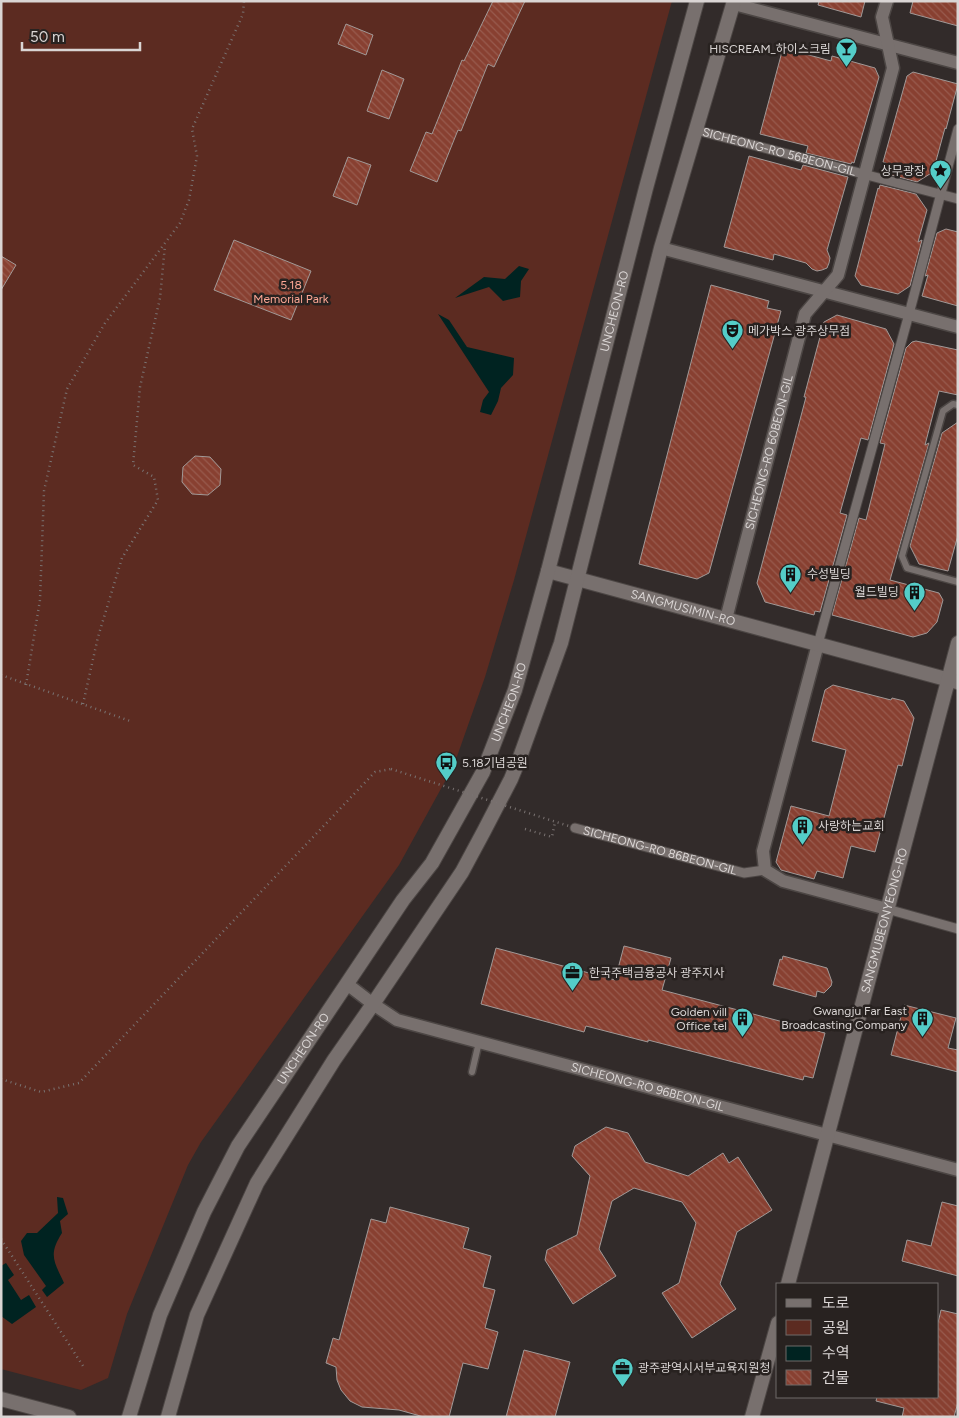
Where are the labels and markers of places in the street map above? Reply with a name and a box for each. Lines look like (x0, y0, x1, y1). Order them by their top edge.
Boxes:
bar icon: HISCREAM_하이스크림 (835, 37, 859, 68)
place label: HISCREAM_하이스크림 (709, 42, 831, 56)
place icon: 상무광장 (929, 159, 953, 190)
place label: 상무광장 (881, 164, 925, 178)
theatre icon: 메가박스 광주상무점 (720, 319, 744, 350)
place label: 메가박스 광주상무점 (748, 324, 850, 338)
building icon: 수성빌딩 (779, 562, 803, 593)
place label: 수성빌딩 (807, 567, 851, 581)
building icon: 월드빌딩 (903, 580, 927, 611)
place label: 월드빌딩 (855, 585, 899, 599)
bus stop icon: 5.18기념공원 (434, 751, 458, 782)
place label: 5.18기념공원 (462, 756, 528, 770)
building icon: 사랑하는교회 (790, 814, 814, 845)
place label: 사랑하는교회 (818, 819, 884, 833)
office icon: 한국주택금융공사 광주지사 (561, 961, 585, 992)
place label: 한국주택금융공사 광주지사 (589, 966, 724, 980)
place label: Gwangju Far East Broadcasting Company (781, 1004, 908, 1032)
place label: Golden vill Office tel (671, 1005, 727, 1033)
building icon: Gwangju Far East Broadcasting Company (911, 1006, 935, 1037)
building icon: Golden vill Office tel (731, 1007, 755, 1038)
office icon: 광주광역시서부교육지원청 (610, 1356, 634, 1387)
place label: 광주광역시서부교육지원청 (638, 1361, 770, 1375)

